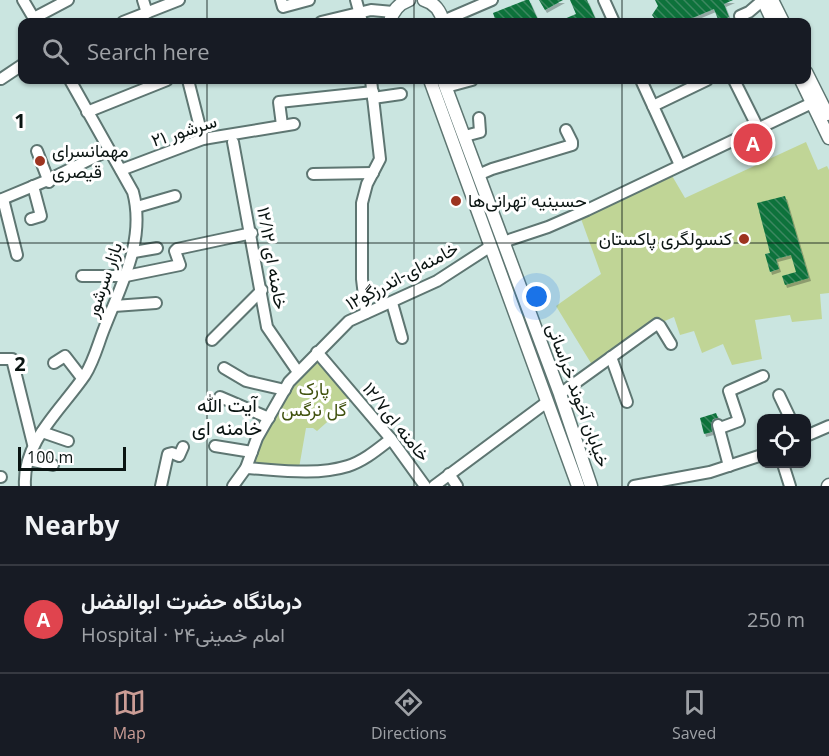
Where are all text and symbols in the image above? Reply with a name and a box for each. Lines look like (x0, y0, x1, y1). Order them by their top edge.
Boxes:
search box (18, 18, 811, 84)
icon: search (39, 35, 72, 68)
text: Search here (87, 36, 210, 66)
text: 1 (14, 107, 26, 134)
street label: سرشور ۲۱ (148, 108, 219, 152)
pin: A (734, 120, 772, 166)
place label: مهمانسرای قیصری (52, 138, 129, 183)
marker: مهمانسرای قیصری (33, 154, 47, 168)
place label: حسینیه تهرانی‌ها (468, 188, 587, 212)
marker: حسینیه تهرانی‌ها (449, 194, 463, 208)
street label: خامنه ای ۱۲/۱۲ (252, 205, 294, 311)
place label: کنسولگری پاکستان (599, 226, 732, 251)
marker: کنسولگری پاکستان (737, 232, 751, 246)
street label: خامنه‌ای-اندرزگو۱۲ (341, 235, 462, 315)
street label: بازار سرشور (79, 239, 127, 321)
your location (522, 282, 551, 311)
street label: خیابان آخوند خراسانی (542, 319, 616, 470)
text: 2 (14, 350, 26, 377)
park label: پارک گل نرگس (281, 376, 347, 421)
street label: خامنه ای۱۲/۷ (358, 377, 436, 466)
district label: آیت الله خامنه ای (192, 391, 262, 441)
map controls (757, 414, 811, 468)
button: locate (757, 414, 811, 468)
scale bar (18, 444, 126, 472)
text: 100 m (27, 446, 73, 468)
text: Nearby (24, 507, 119, 543)
text: درمانگاه حضرت ابوالفضل (81, 585, 302, 615)
text: A (37, 606, 50, 633)
text: 250 m (747, 606, 805, 633)
text: Hospital · امام خمینی۲۴ (81, 621, 285, 648)
tab: Map (113, 686, 146, 744)
tab: Directions (371, 686, 447, 744)
tab: Saved (672, 686, 716, 744)

